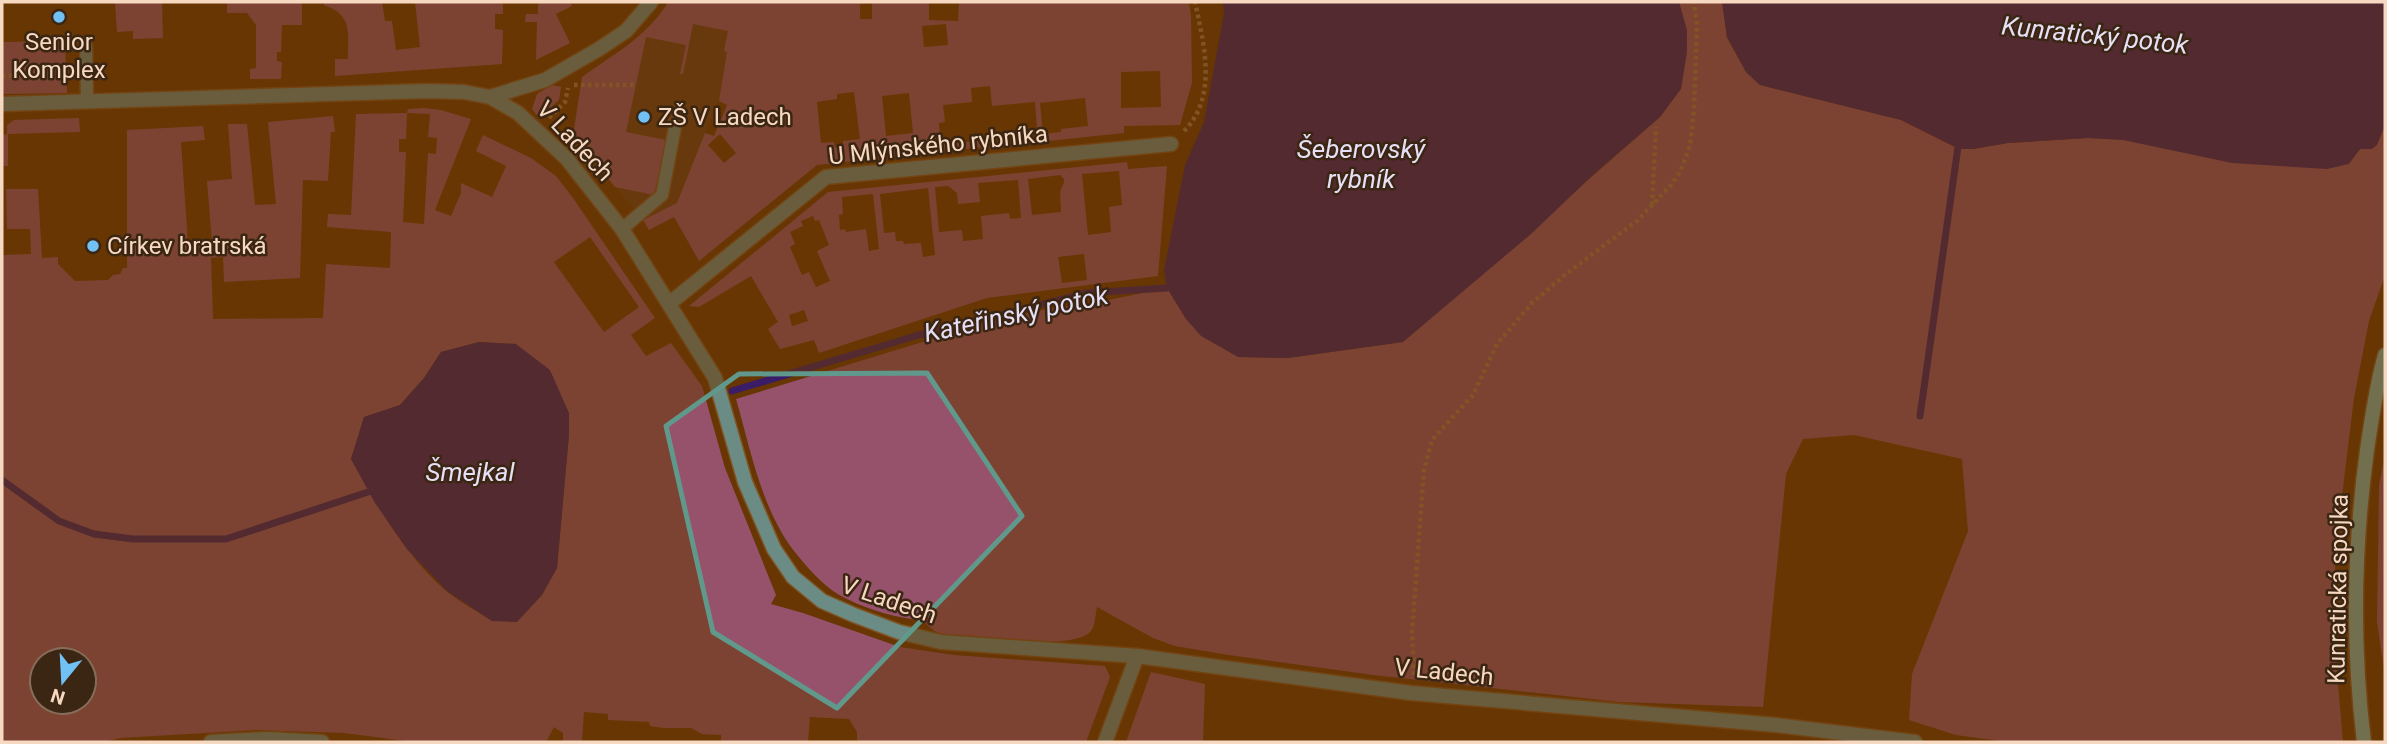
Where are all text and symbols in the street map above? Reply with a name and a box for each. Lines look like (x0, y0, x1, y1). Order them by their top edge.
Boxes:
marker: Senior Komplex (51, 9, 67, 25)
water label: Kunratický potok (2000, 10, 2191, 60)
place label: Senior Komplex (12, 28, 106, 84)
street label: V Ladech (531, 95, 619, 187)
place label: ZŠ V Ladech (658, 103, 792, 131)
marker: ZŠ V Ladech (636, 109, 652, 125)
street label: U Mlýnského rybníka (827, 120, 1049, 170)
water label: Šeberovský rybník (1297, 134, 1426, 194)
place label: Církev bratrská (107, 232, 267, 260)
marker: Církev bratrská (85, 238, 101, 254)
water label: Kateřinský potok (921, 280, 1112, 348)
water label: Šmejkal (425, 457, 515, 487)
street label: Kunratická spojka (2322, 494, 2354, 684)
street label: V Ladech (838, 571, 940, 629)
north arrow (28, 646, 98, 716)
street label: V Ladech (1393, 653, 1495, 691)
text: N (48, 684, 68, 710)

